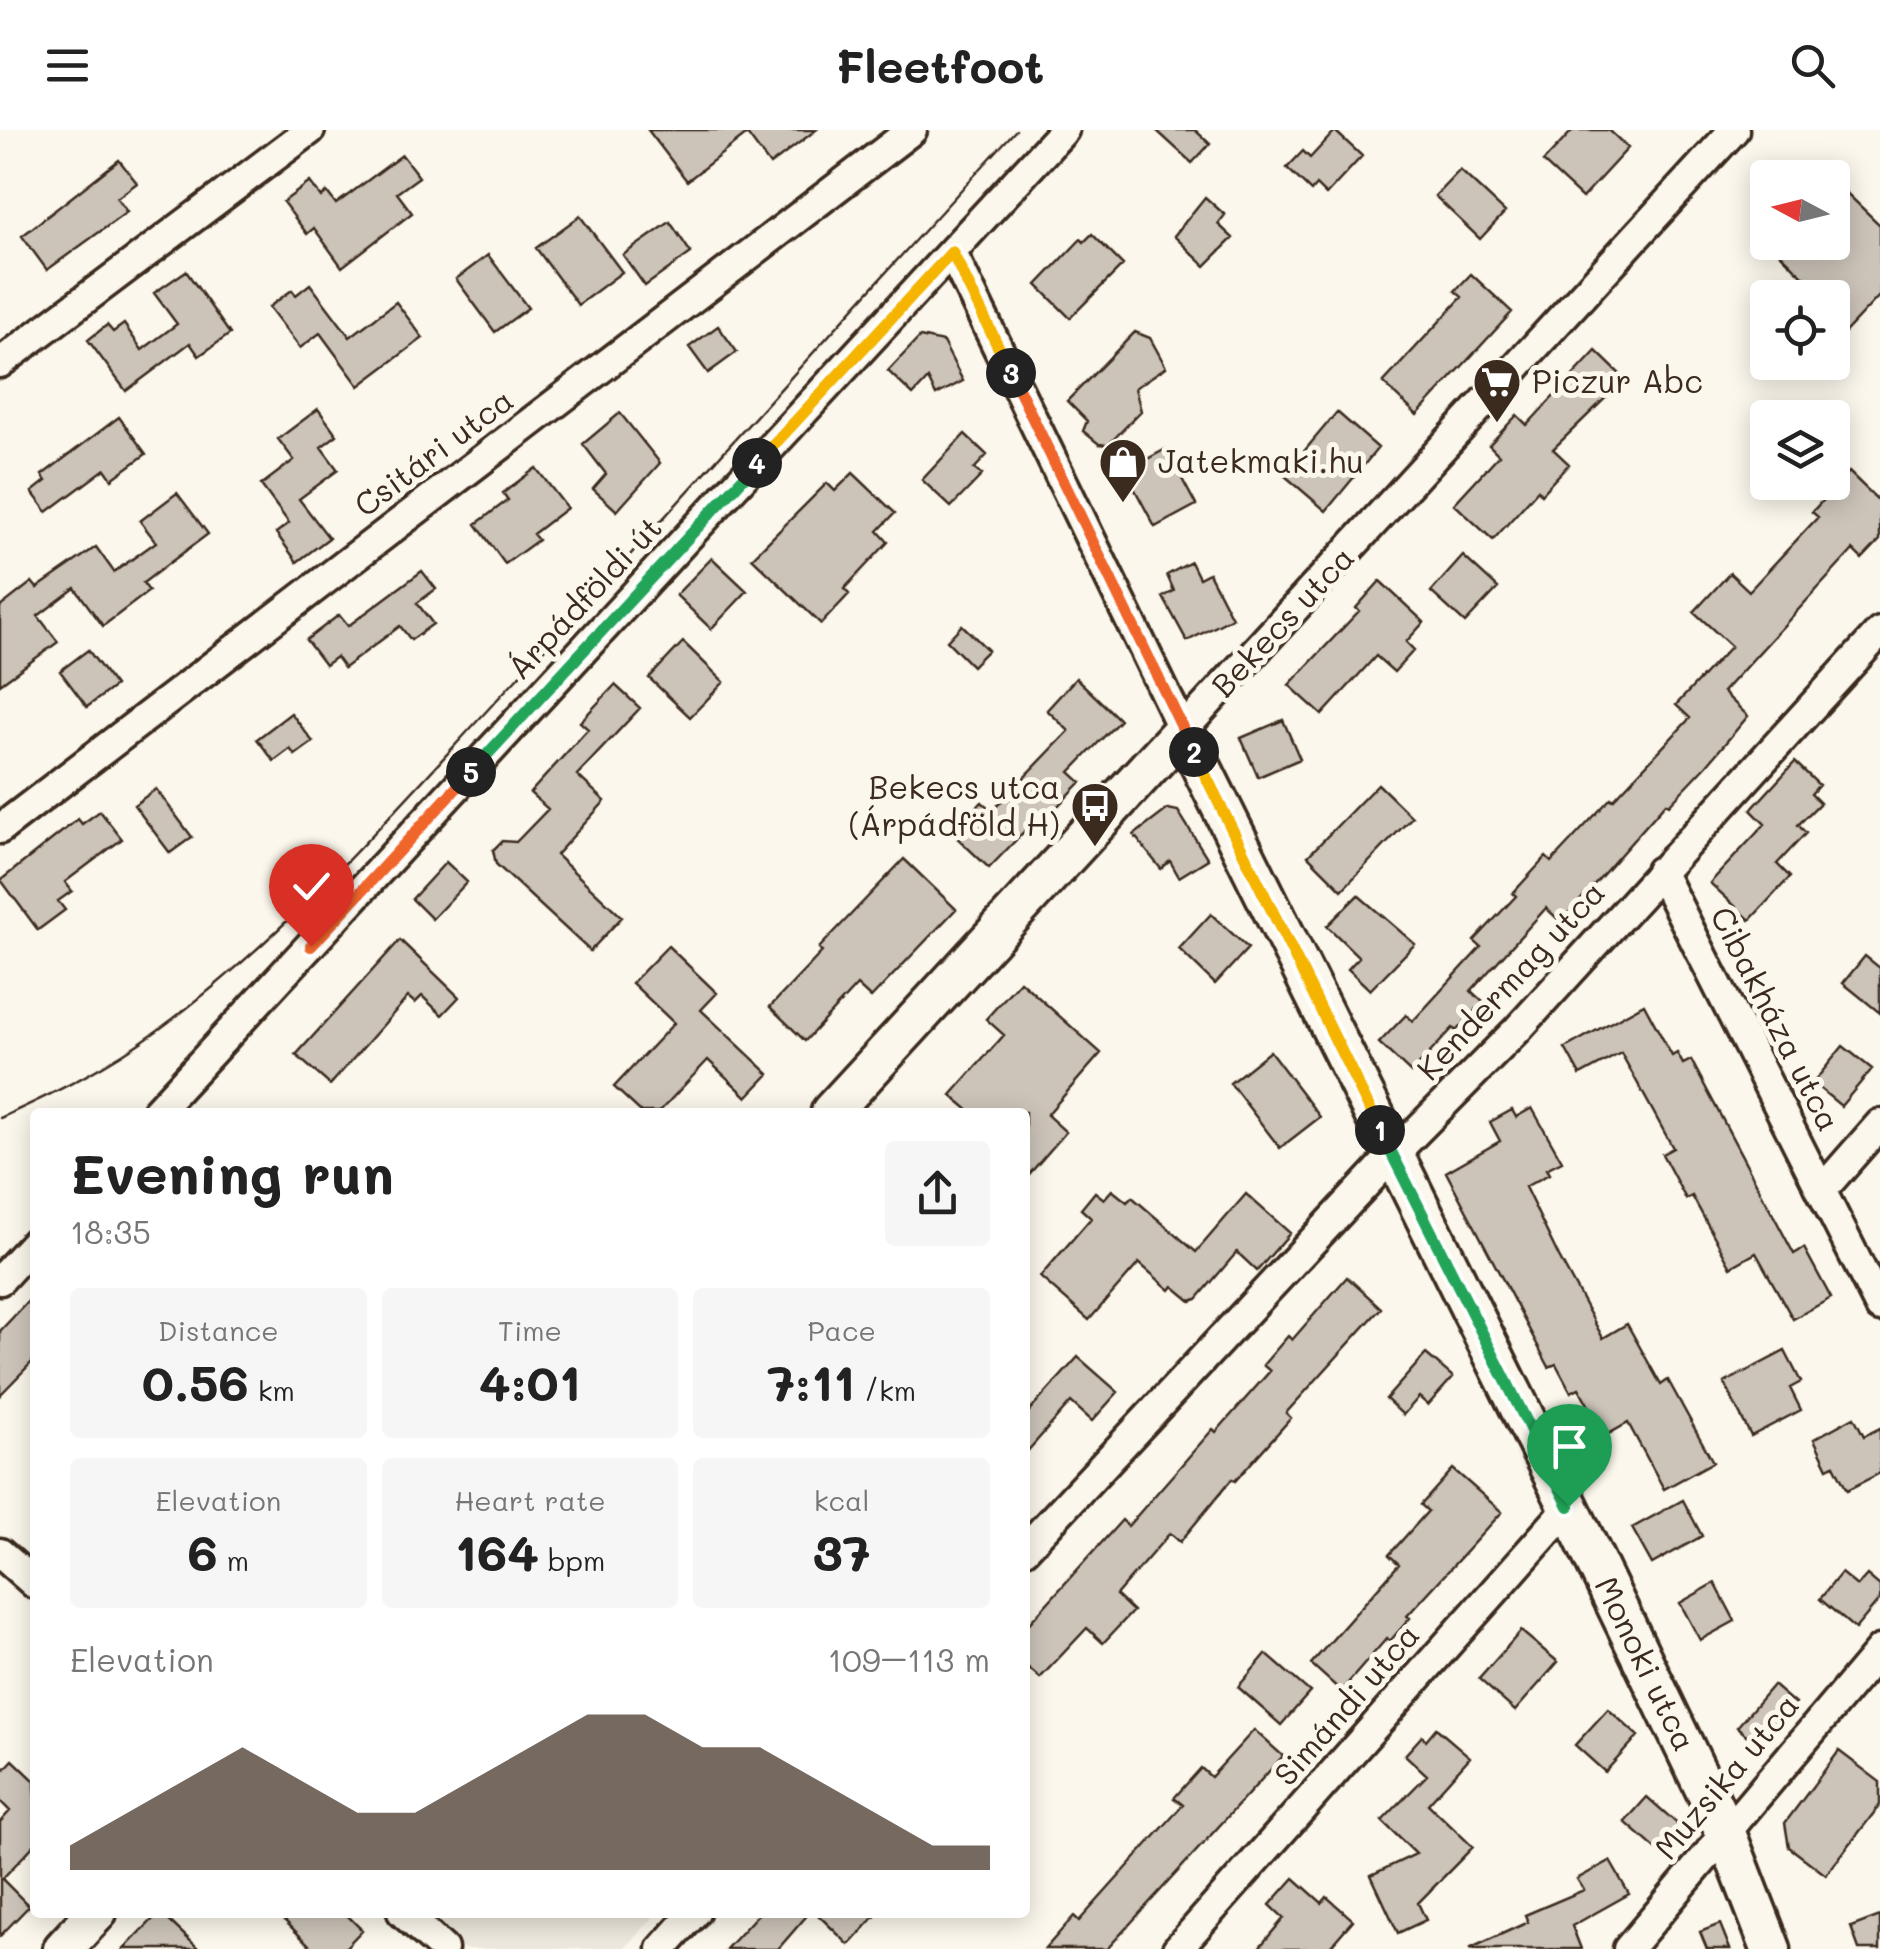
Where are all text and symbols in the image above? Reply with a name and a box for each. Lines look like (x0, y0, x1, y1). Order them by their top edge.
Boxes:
text: Fleetfoot (836, 36, 1044, 94)
icon: menu (40, 38, 95, 93)
icon: search (1785, 38, 1840, 93)
north arrow (1750, 160, 1850, 260)
map controls (1750, 160, 1850, 500)
button: locate (1750, 280, 1850, 380)
pin: 3 (986, 348, 1036, 398)
text: 3 (1003, 355, 1019, 391)
supermarket icon: Piczur Abc (1471, 356, 1523, 424)
place label: Piczur Abc (1532, 359, 1703, 401)
street label: Csitári utca (345, 378, 521, 525)
button: layers (1750, 400, 1850, 500)
shop icon: Jatekmaki.hu (1097, 436, 1149, 504)
pin: 4 (732, 438, 782, 488)
place label: Jatekmaki.hu (1158, 439, 1364, 481)
text: 4 (748, 445, 766, 481)
street label: Árpádföldi út (497, 506, 670, 687)
street label: Bekecs utca (1201, 536, 1362, 705)
pin: 2 (1169, 727, 1219, 777)
text: 2 (1186, 734, 1202, 770)
pin: 5 (446, 747, 496, 797)
text: 5 (463, 754, 479, 790)
place label: Bekecs utca (Árpádföld H) (849, 765, 1060, 844)
bus stop icon: Bekecs utca (Árpádföld H) (1069, 780, 1121, 848)
pin (269, 844, 354, 947)
icon: check (284, 859, 339, 914)
street label: Kendermag utca (1406, 871, 1613, 1088)
street label: Cibakháza utca (1702, 899, 1851, 1137)
pin: 1 (1355, 1105, 1405, 1155)
text: 1 (1374, 1112, 1386, 1148)
text: Evening run (70, 1136, 394, 1208)
button: share (885, 1141, 990, 1246)
text: 18:35 (70, 1210, 151, 1252)
text: Distance (158, 1312, 279, 1348)
text: Time (498, 1312, 562, 1348)
text: Pace (807, 1312, 876, 1348)
text: 0.56 (142, 1348, 249, 1414)
text: 4:01 (479, 1348, 581, 1414)
text: 7:11 (767, 1348, 855, 1414)
text: km (249, 1372, 295, 1408)
text: /km (855, 1372, 916, 1408)
pin (1527, 1404, 1612, 1507)
icon: arrive (1542, 1419, 1597, 1474)
text: Elevation (155, 1482, 281, 1518)
text: Heart rate (454, 1482, 606, 1518)
text: kcal (814, 1482, 870, 1518)
text: 6 (188, 1518, 218, 1584)
text: 164 (455, 1518, 539, 1584)
text: 37 (813, 1518, 871, 1584)
text: m (218, 1542, 249, 1578)
text: bpm (539, 1542, 605, 1578)
street label: Monoki utca (1587, 1569, 1707, 1757)
street label: Simándi utca (1263, 1614, 1427, 1794)
text: Elevation (70, 1638, 214, 1680)
text: 109–113 m (828, 1638, 990, 1680)
street label: Muzsika utca (1644, 1684, 1807, 1867)

